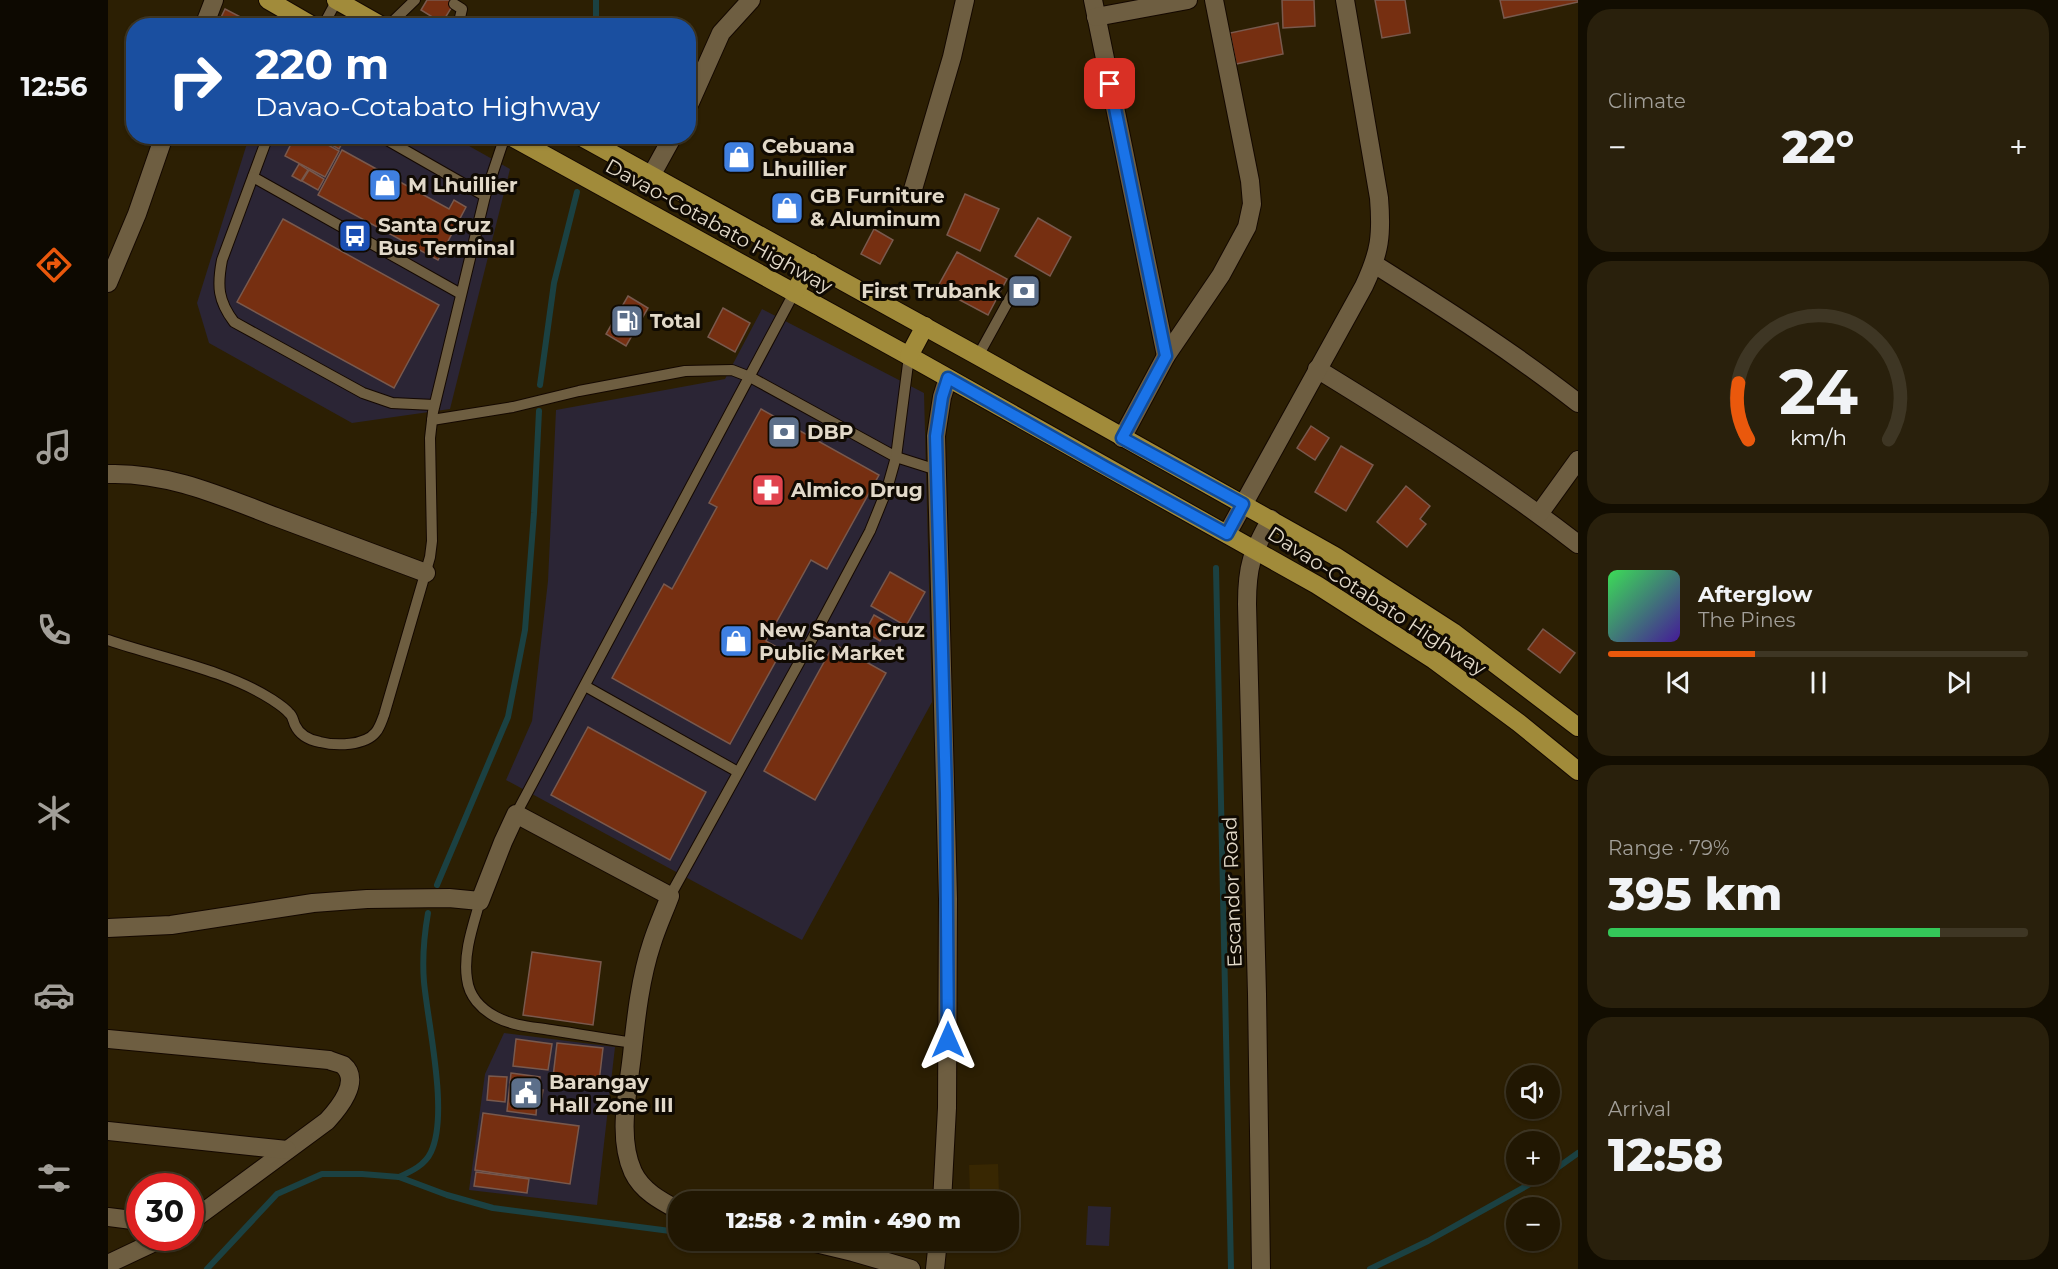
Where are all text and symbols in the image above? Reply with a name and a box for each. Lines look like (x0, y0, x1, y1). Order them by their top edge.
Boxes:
text: 220 m (255, 38, 389, 90)
icon: right (156, 42, 234, 120)
pin (1084, 58, 1135, 109)
icon: arrive (1093, 67, 1126, 100)
text: 12:56 (21, 70, 87, 103)
text: Climate (1608, 89, 1686, 113)
text: Davao-Cotabato Highway (255, 90, 600, 123)
text: 22° (1782, 119, 1854, 174)
text: − (1608, 127, 1627, 167)
text: + (2009, 127, 2028, 167)
place label: Cebuana Lhuillier (762, 134, 855, 181)
shop icon: Cebuana Lhuillier (721, 139, 757, 175)
street label: Davao-Cotabato Highway (601, 154, 837, 299)
shop icon: M Lhuillier (367, 167, 403, 203)
place label: M Lhuillier (408, 173, 518, 197)
place label: GB Furniture & Aluminum (810, 184, 945, 231)
shop icon: GB Furniture & Aluminum (769, 190, 805, 226)
place label: Santa Cruz Bus Terminal (378, 213, 515, 260)
bus stop icon: Santa Cruz Bus Terminal (337, 218, 373, 254)
icon: directions (33, 244, 75, 286)
bank icon: First Trubank (1006, 273, 1042, 309)
place label: First Trubank (861, 279, 1002, 303)
fuel station icon: Total (609, 303, 645, 339)
place label: Total (650, 309, 701, 333)
text: 24 (1778, 354, 1858, 430)
bank icon: DBP (766, 414, 802, 450)
place label: DBP (807, 420, 853, 444)
text: km/h (1789, 424, 1847, 450)
icon: music (33, 426, 75, 468)
pharmacy icon: Almico Drug (750, 472, 786, 508)
place label: Almico Drug (790, 478, 923, 502)
street label: Davao-Cotabato Highway (1263, 521, 1491, 681)
text: Afterglow (1698, 581, 1812, 608)
text: The Pines (1698, 608, 1795, 632)
icon: phone (33, 609, 75, 651)
place label: New Santa Cruz Public Market (759, 618, 925, 665)
shop icon: New Santa Cruz Public Market (718, 623, 754, 659)
icon: previous (1662, 666, 1695, 699)
icon: pause (1802, 666, 1835, 699)
icon: next (1942, 666, 1975, 699)
icon: climate (33, 792, 75, 834)
street label: Escandor Road (1217, 816, 1247, 968)
text: Range · 79% (1608, 836, 1730, 860)
text: 395 km (1608, 866, 1782, 921)
icon: car (33, 974, 75, 1016)
position arrow (916, 1008, 980, 1072)
map controls (1506, 1065, 1560, 1251)
button: sound (1506, 1065, 1560, 1119)
place label: Barangay Hall Zone III (549, 1070, 673, 1117)
public building icon: Barangay Hall Zone III (508, 1075, 544, 1111)
text: Arrival (1608, 1097, 1671, 1121)
text: 12:58 (1608, 1127, 1723, 1182)
button: + (1506, 1131, 1560, 1185)
icon: filters (33, 1157, 75, 1199)
speed limit sign: 30 (126, 1173, 204, 1251)
button: − (1506, 1197, 1560, 1251)
text: 12:58 · 2 min · 490 m (726, 1207, 961, 1234)

